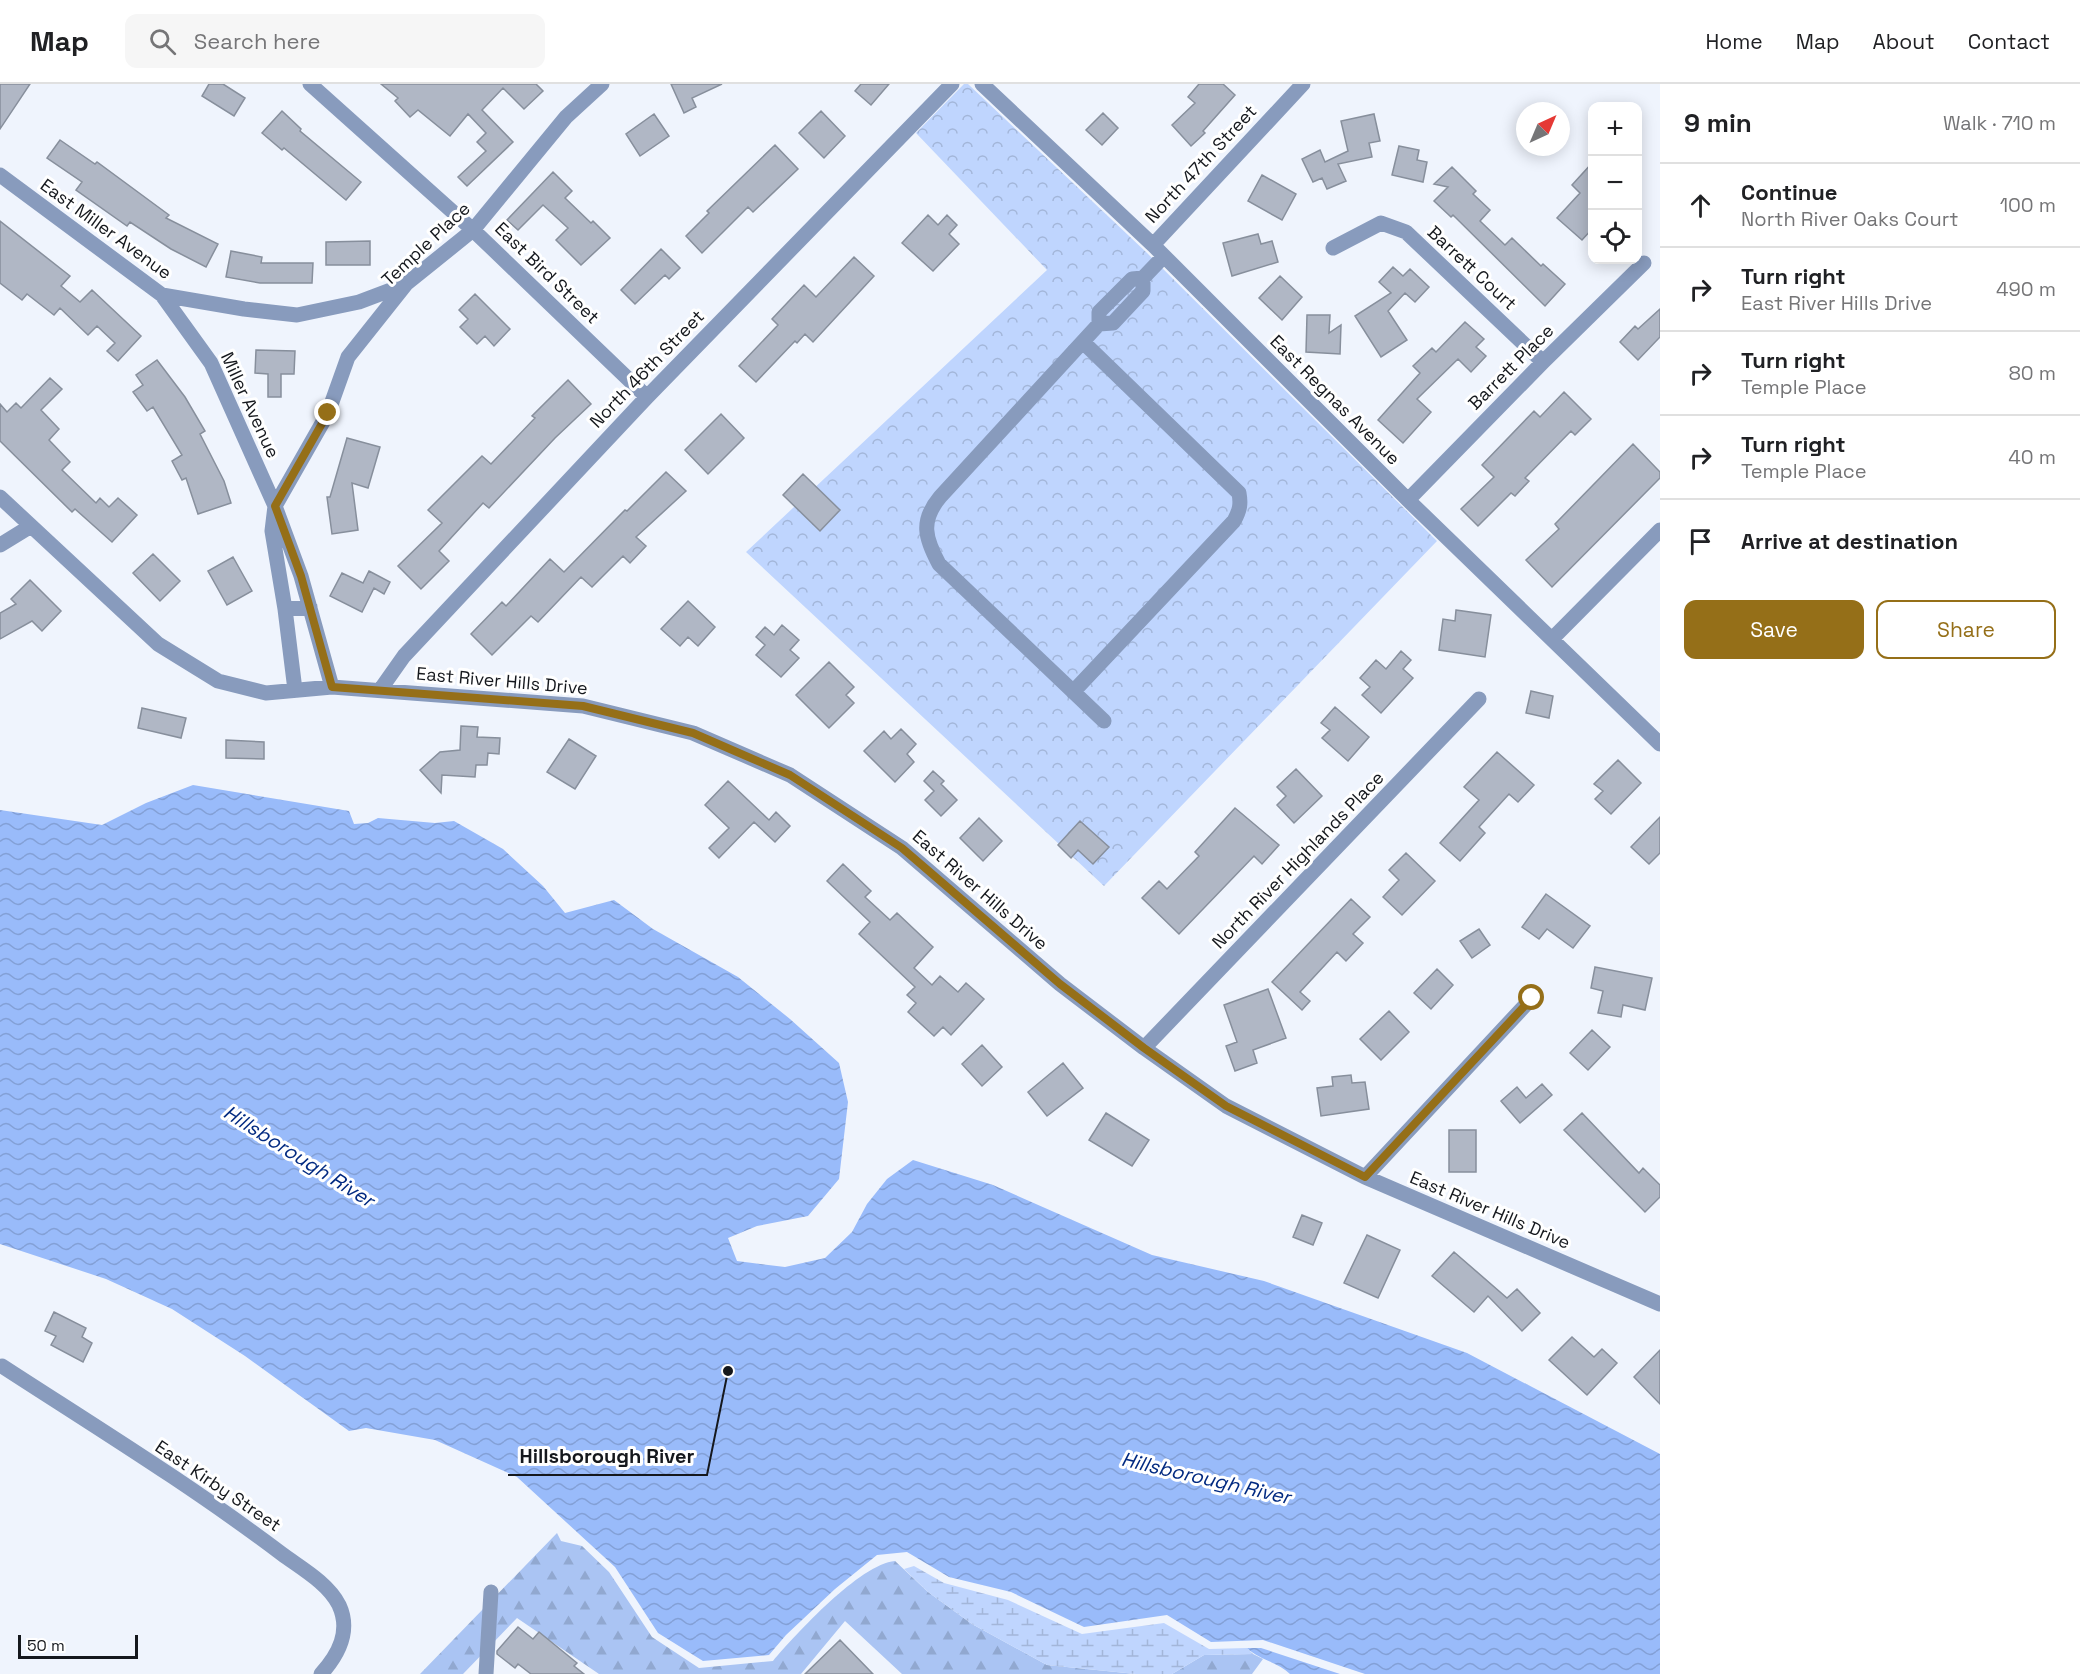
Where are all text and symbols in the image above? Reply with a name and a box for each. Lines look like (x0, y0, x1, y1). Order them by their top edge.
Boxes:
search box (125, 14, 545, 68)
text: Map (30, 23, 89, 59)
icon: search (146, 25, 179, 58)
text: Search here (194, 27, 321, 55)
text: Home (1705, 28, 1763, 55)
text: Map (1796, 28, 1840, 55)
text: About (1873, 28, 1935, 55)
text: Contact (1968, 28, 2050, 55)
street label: North 47th Street (1140, 100, 1261, 228)
north arrow (1516, 102, 1570, 156)
map controls (1588, 102, 1642, 264)
button: + (1588, 102, 1642, 156)
text: 9 min (1684, 106, 1752, 140)
text: Walk · 710 m (1943, 110, 2056, 136)
button: − (1588, 156, 1642, 210)
street label: East Miller Avenue (36, 173, 176, 284)
text: Continue (1741, 178, 1837, 206)
icon: ahead (1684, 189, 1717, 222)
text: 100 m (2000, 192, 2056, 218)
street label: Temple Place (377, 197, 475, 291)
text: North River Oaks Court (1741, 206, 1958, 232)
button: locate (1588, 210, 1642, 264)
street label: East Bird Street (490, 217, 604, 328)
street label: Barrett Court (1423, 220, 1522, 315)
text: Turn right (1741, 262, 1846, 290)
icon: right (1684, 273, 1717, 306)
text: 490 m (1996, 276, 2056, 302)
text: East River Hills Drive (1741, 290, 1932, 316)
street label: North 46th Street (585, 305, 709, 432)
street label: Barrett Place (1463, 319, 1558, 414)
street label: East Regnas Avenue (1265, 330, 1405, 470)
text: Turn right (1741, 346, 1846, 374)
street label: Miller Avenue (216, 348, 285, 461)
icon: right (1684, 357, 1717, 390)
text: 80 m (2008, 360, 2056, 386)
text: Temple Place (1741, 374, 1867, 400)
route end (314, 399, 340, 425)
text: Turn right (1741, 430, 1846, 458)
icon: right (1684, 441, 1717, 474)
text: 40 m (2008, 444, 2056, 470)
text: Temple Place (1741, 458, 1867, 484)
icon: arrive (1684, 525, 1717, 558)
text: Arrive at destination (1741, 527, 1958, 555)
button: Save (1684, 600, 1864, 659)
button: Share (1876, 600, 2056, 659)
street label: East River Hills Drive (415, 662, 589, 699)
street label: North River Highlands Place (1207, 766, 1389, 953)
street label: East River Hills Drive (908, 825, 1053, 955)
route start (1518, 984, 1544, 1010)
water label: Hillsborough River (219, 1099, 381, 1214)
street label: East River Hills Drive (1407, 1165, 1574, 1254)
street label: East Kirby Street (151, 1435, 286, 1536)
callout: Hillsborough River (508, 1437, 707, 1475)
text: Hillsborough River (520, 1443, 695, 1469)
water label: Hillsborough River (1119, 1446, 1296, 1511)
scale bar (18, 1632, 138, 1660)
text: 50 m (27, 1635, 65, 1656)

